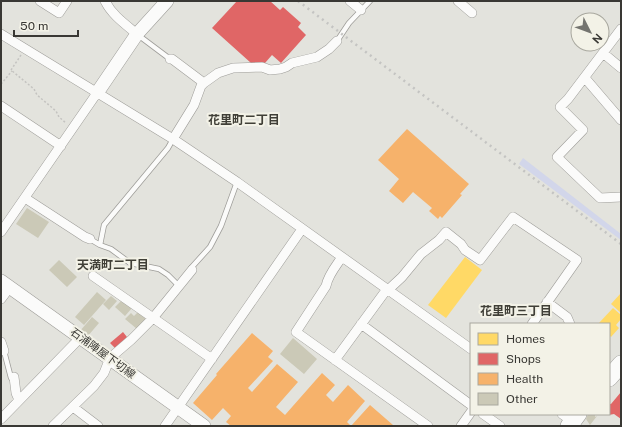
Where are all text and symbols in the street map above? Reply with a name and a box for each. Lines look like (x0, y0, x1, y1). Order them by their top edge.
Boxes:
scale bar (14, 12, 78, 38)
north arrow (570, 12, 610, 52)
text: 50 m (20, 19, 48, 33)
text: N (590, 31, 605, 46)
district label: 花里町二丁目 (208, 113, 280, 127)
district label: 天満町二丁目 (77, 258, 149, 272)
district label: 花里町三丁目 (480, 304, 552, 318)
legend (470, 323, 610, 415)
street label: 石浦陣屋下切線 (68, 326, 138, 380)
text: Homes (506, 332, 545, 346)
text: Shops (506, 352, 541, 366)
text: Health (506, 372, 543, 386)
text: Other (506, 392, 538, 406)

